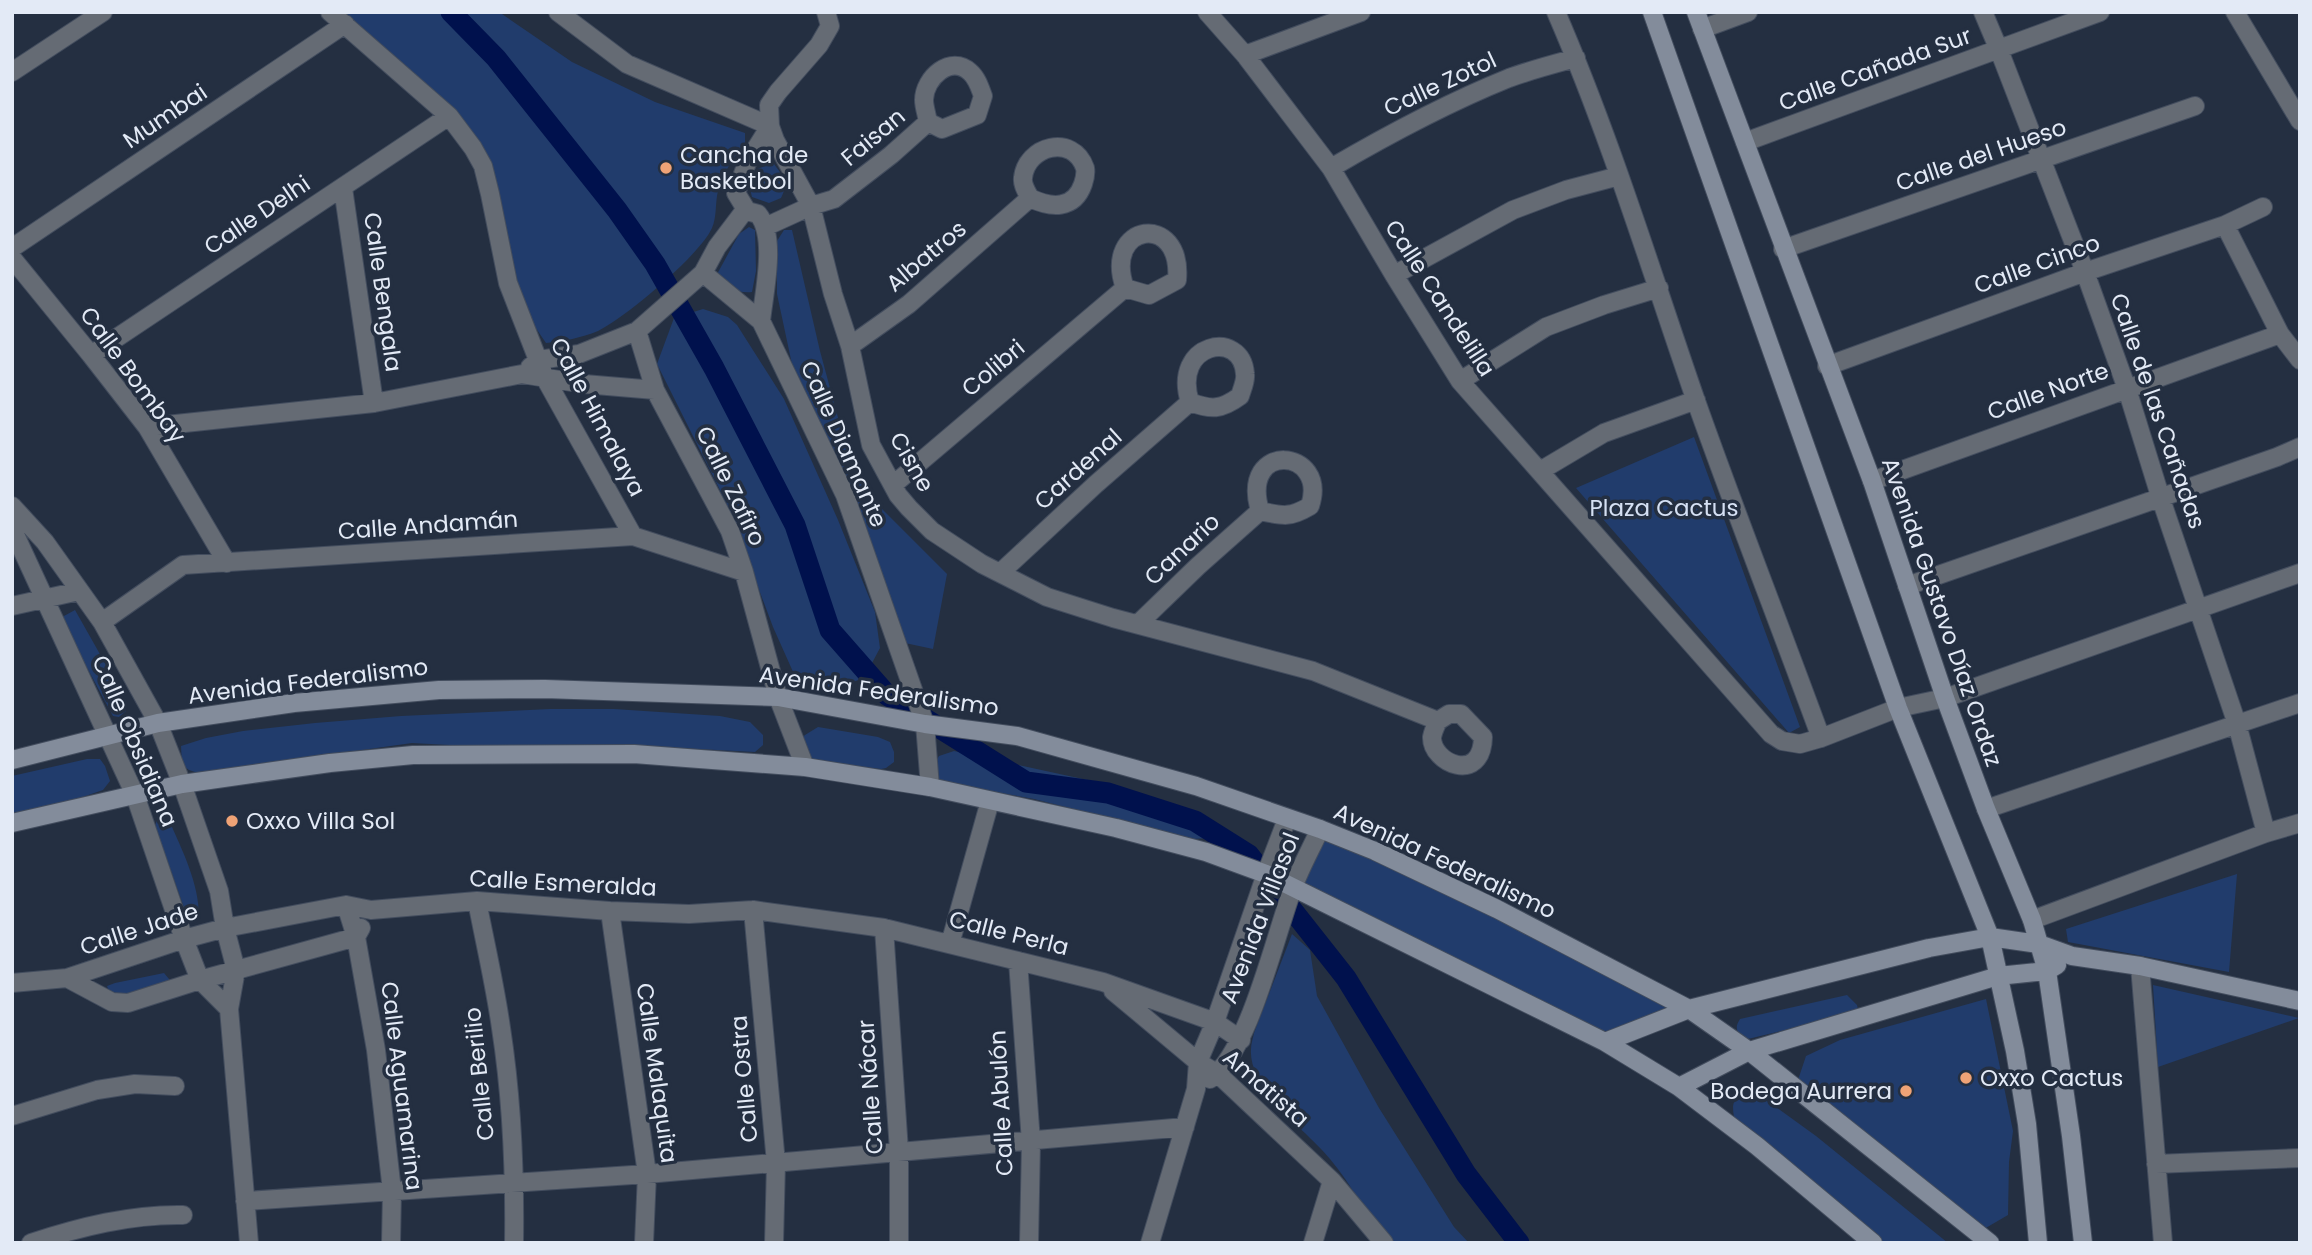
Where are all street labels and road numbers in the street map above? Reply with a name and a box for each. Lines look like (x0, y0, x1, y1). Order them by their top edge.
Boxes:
street label: Calle Cañada Sur (1774, 19, 1976, 119)
street label: Calle Zotol (1378, 44, 1502, 124)
street label: Mumbai (117, 76, 213, 156)
street label: Faisan (834, 101, 912, 173)
street label: Calle del Hueso (1892, 111, 2070, 199)
street label: Calle Delhi (198, 168, 316, 262)
street label: Calle Bengala (356, 210, 410, 374)
street label: Albatros (879, 213, 973, 299)
street label: Calle Candelilla (1377, 213, 1503, 383)
street label: Calle Cinco (1970, 226, 2104, 302)
street label: Calle de las Cañadas (2103, 289, 2213, 533)
street label: Calle Bombay (73, 300, 193, 450)
street label: Calle Himalaya (543, 332, 653, 502)
street label: Colibri (955, 332, 1031, 404)
street label: Calle Norte (1983, 354, 2113, 428)
street label: Calle Diamante (793, 356, 895, 532)
street label: Calle Zafiro (688, 421, 774, 551)
street label: Cardenal (1027, 421, 1129, 517)
street label: Cisne (882, 426, 942, 498)
street label: Avenida Gustavo Díaz Ordaz (1874, 453, 2010, 771)
street label: Calle Andamán (337, 503, 519, 547)
street label: Canario (1137, 506, 1227, 592)
street label: Calle Obsidiana (84, 650, 186, 832)
street label: Avenida Federalismo (186, 650, 430, 712)
street label: Avenida Federalismo (757, 658, 1001, 724)
street label: Avenida Federalismo (1329, 795, 1561, 927)
street label: Avenida Villasol (1213, 828, 1307, 1008)
street label: Calle Esmeralda (468, 862, 658, 904)
street label: Calle Jade (76, 895, 202, 963)
street label: Calle Perla (946, 903, 1072, 963)
street label: Calle Aguamarina (373, 980, 431, 1192)
street label: Calle Malaquita (629, 981, 685, 1165)
street label: Calle Berilio (456, 1006, 502, 1142)
street label: Calle Ostra (722, 1014, 766, 1144)
street label: Calle Nácar (849, 1019, 891, 1155)
street label: Calle Abulón (981, 1029, 1021, 1177)
street label: Amatista (1216, 1042, 1316, 1134)

